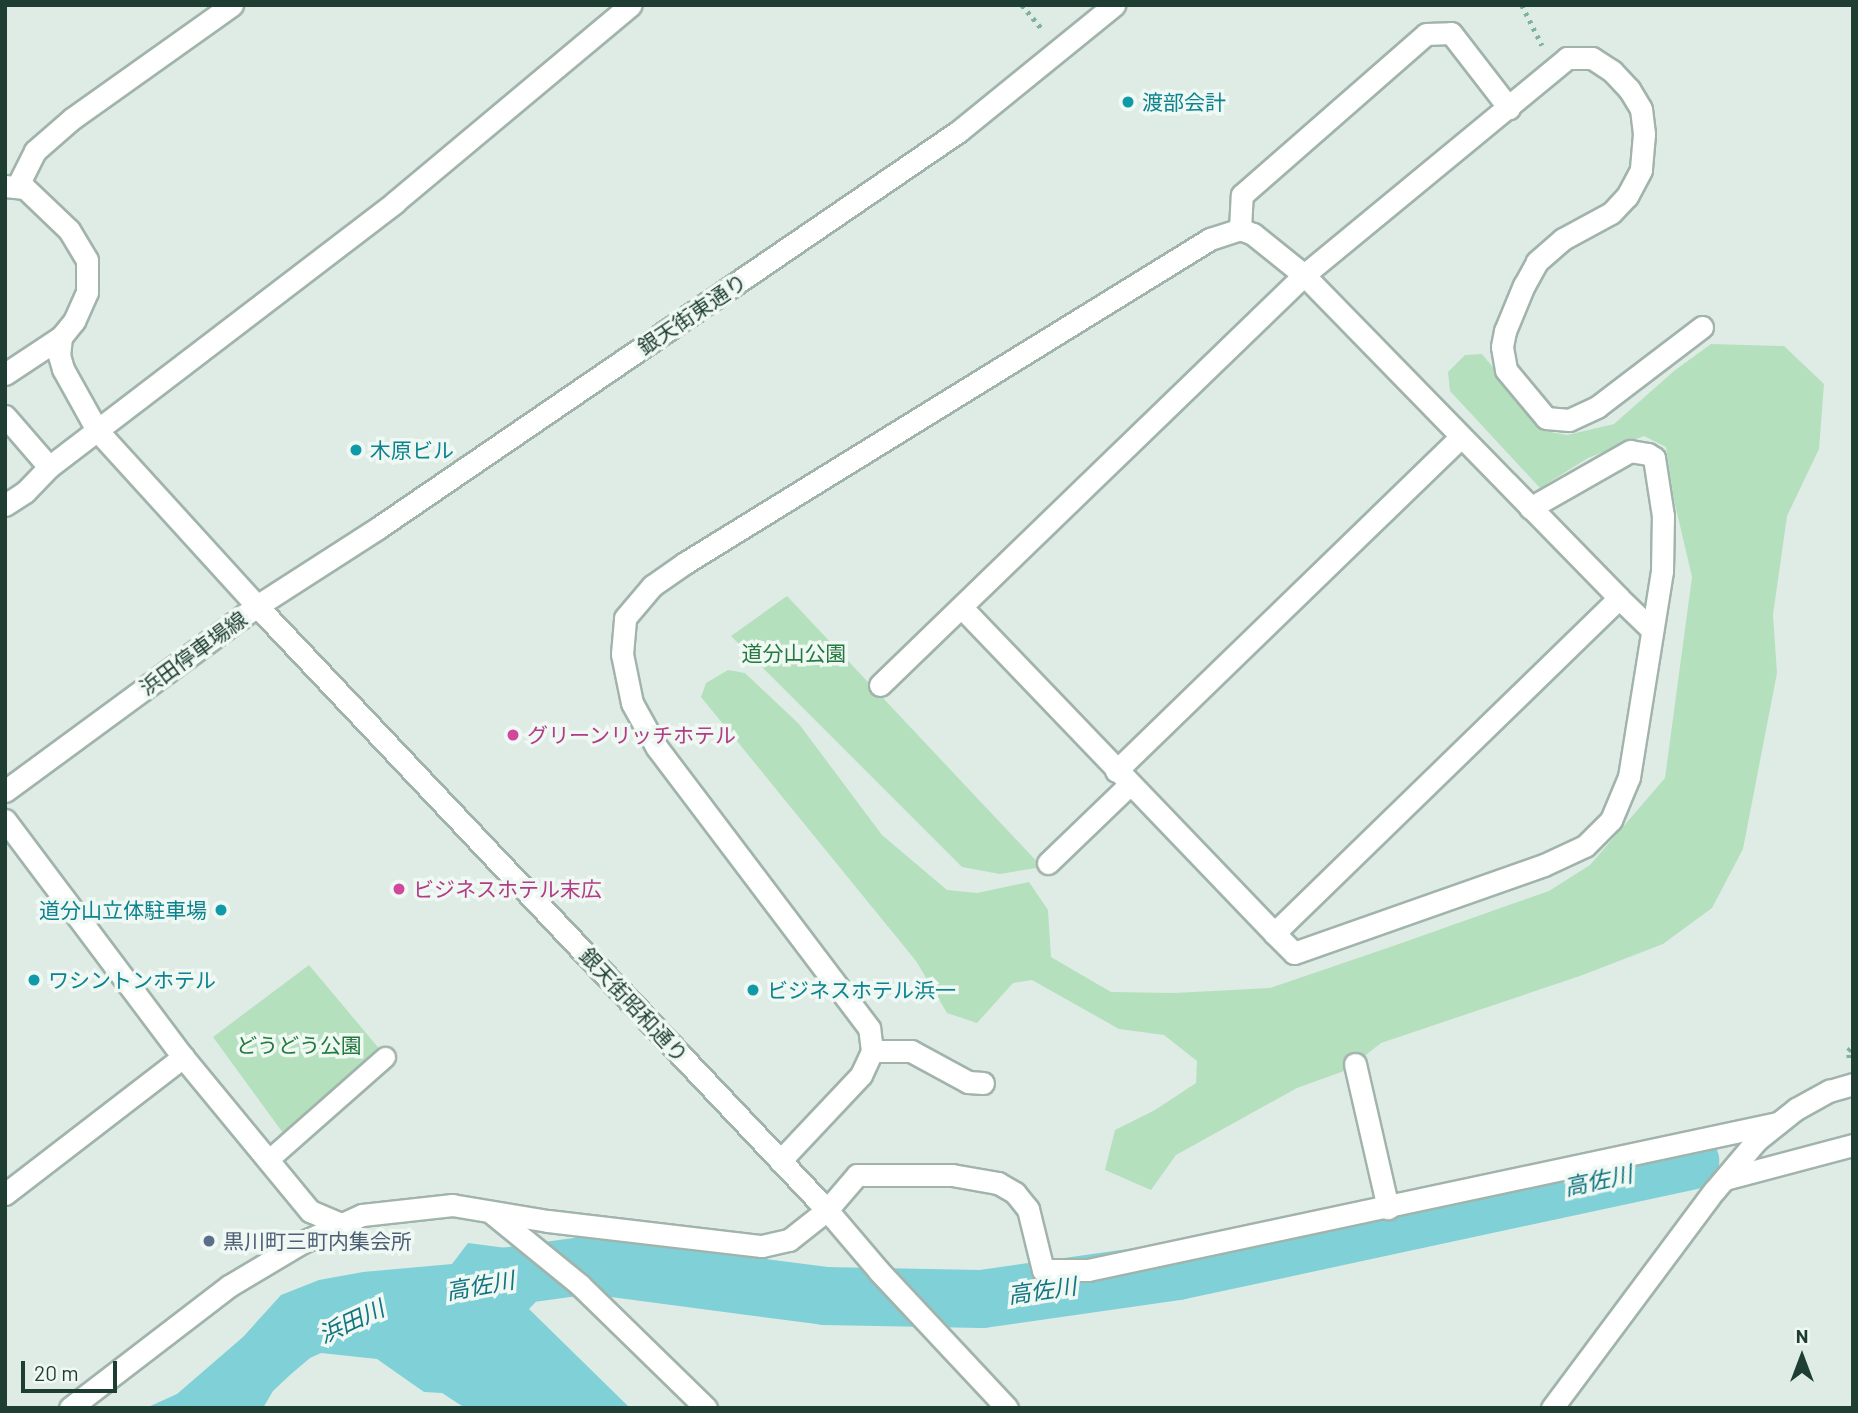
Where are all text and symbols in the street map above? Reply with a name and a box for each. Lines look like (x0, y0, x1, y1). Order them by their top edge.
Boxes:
place label: 渡部会計 (1142, 89, 1226, 115)
marker: 渡部会計 (1120, 94, 1136, 110)
street label: 銀天街東通り (633, 268, 751, 360)
place label: 木原ビル (370, 437, 454, 463)
marker: 木原ビル (348, 442, 364, 458)
street label: 浜田停車場線 (135, 606, 251, 700)
park label: 道分山公園 (742, 640, 846, 666)
place label: グリーンリッチホテル (527, 722, 737, 748)
marker: グリーンリッチホテル (505, 727, 521, 743)
place label: ビジネスホテル末広 (413, 876, 602, 902)
marker: ビジネスホテル末広 (391, 881, 407, 897)
place label: 道分山立体駐車場 (39, 897, 207, 923)
marker: 道分山立体駐車場 (213, 902, 229, 918)
street label: 銀天街昭和通り (575, 943, 693, 1067)
place label: ワシントンホテル (48, 967, 216, 993)
marker: ワシントンホテル (26, 972, 42, 988)
place label: ビジネスホテル浜一 (767, 977, 956, 1003)
marker: ビジネスホテル浜一 (745, 982, 761, 998)
park label: どうどう公園 (236, 1032, 362, 1058)
water label: 高佐川 (1561, 1159, 1635, 1201)
place label: 黒川町三町内集会所 (223, 1228, 412, 1254)
marker: 黒川町三町内集会所 (201, 1233, 217, 1249)
water label: 高佐川 (444, 1265, 516, 1305)
water label: 高佐川 (1006, 1272, 1078, 1308)
water label: 浜田川 (314, 1294, 388, 1348)
north arrow (1767, 1322, 1837, 1392)
text: N (1796, 1324, 1808, 1347)
scale bar (24, 1346, 121, 1390)
text: 20 m (34, 1360, 79, 1385)

